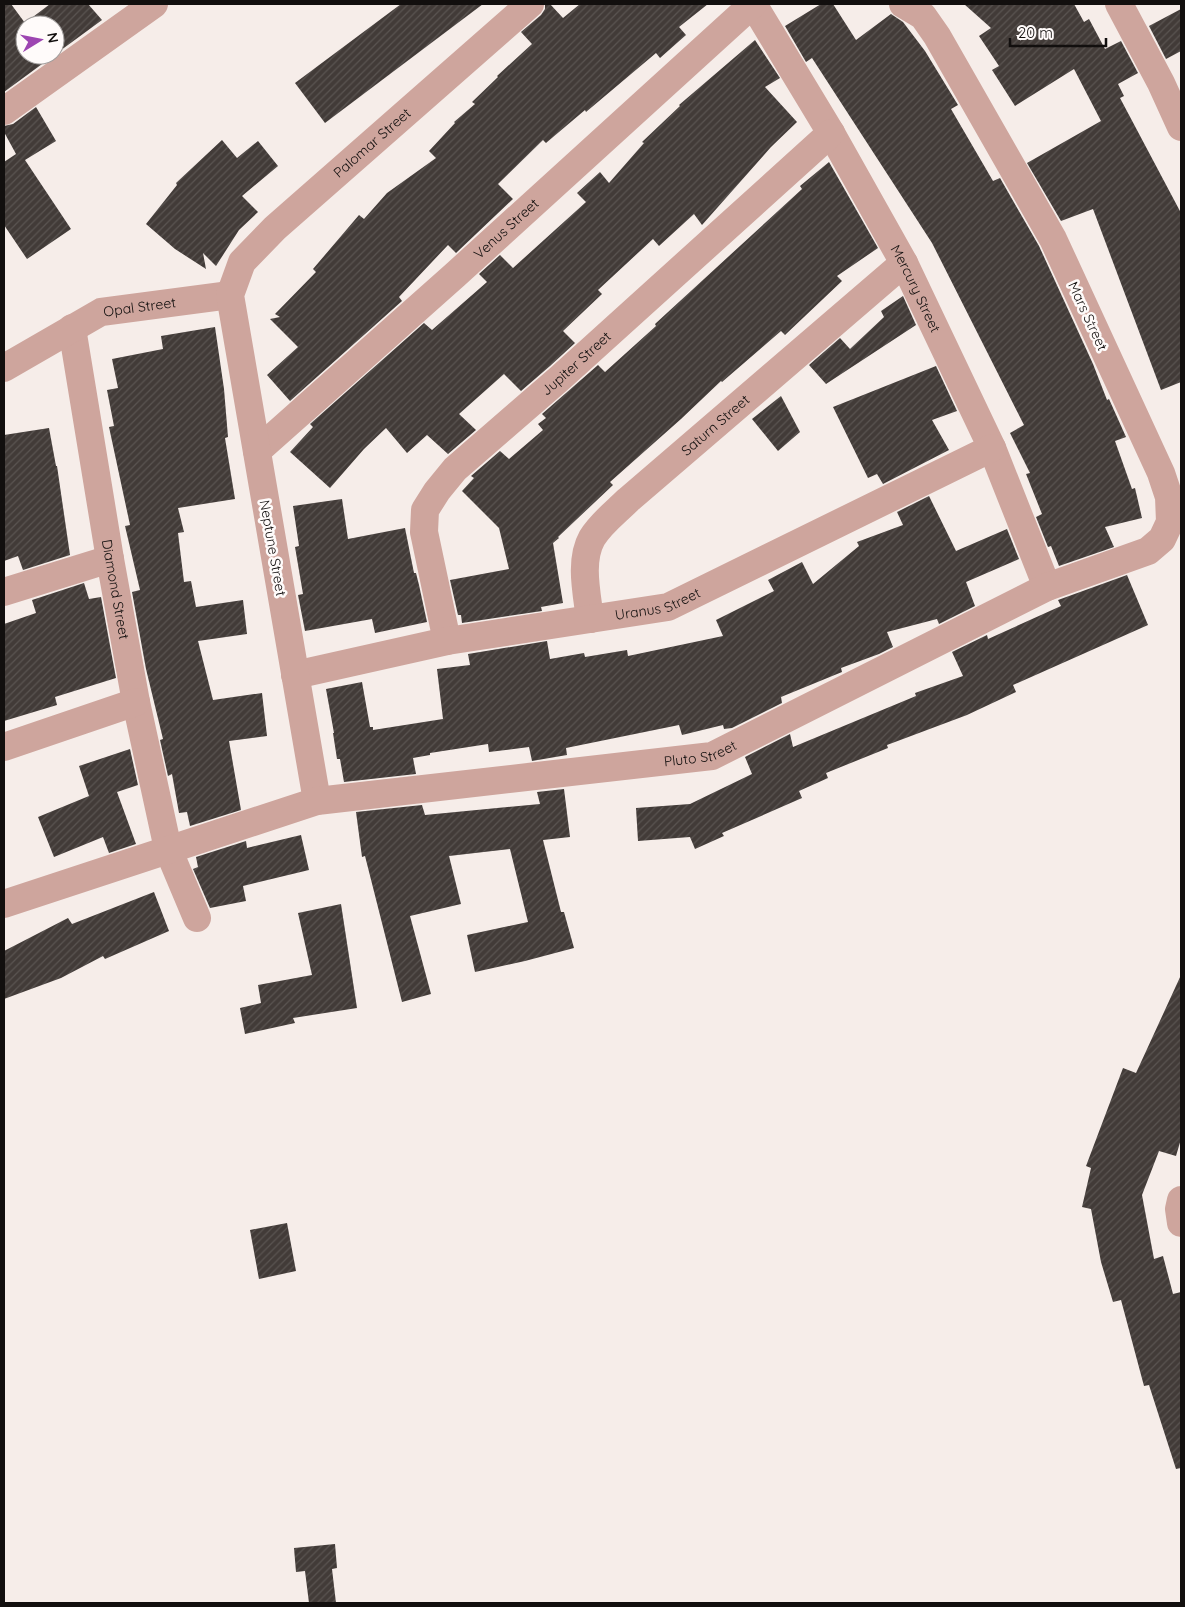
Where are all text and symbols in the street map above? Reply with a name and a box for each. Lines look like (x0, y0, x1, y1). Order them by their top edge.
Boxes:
north arrow (15, 15, 65, 65)
scale bar (1010, 15, 1106, 47)
text: 20 m (1018, 23, 1053, 42)
text: N (43, 31, 63, 44)
street label: Palomar Street (330, 104, 415, 182)
street label: Venus Street (470, 194, 543, 263)
street label: Mercury Street (887, 242, 945, 336)
street label: Mars Street (1064, 279, 1112, 354)
street label: Opal Street (102, 293, 177, 321)
street label: Jupiter Street (537, 327, 615, 399)
street label: Saturn Street (677, 390, 753, 459)
street label: Neptune Street (256, 498, 290, 598)
street label: Diamond Street (98, 538, 134, 641)
street label: Uranus Street (614, 583, 704, 624)
street label: Pluto Street (663, 736, 740, 770)

